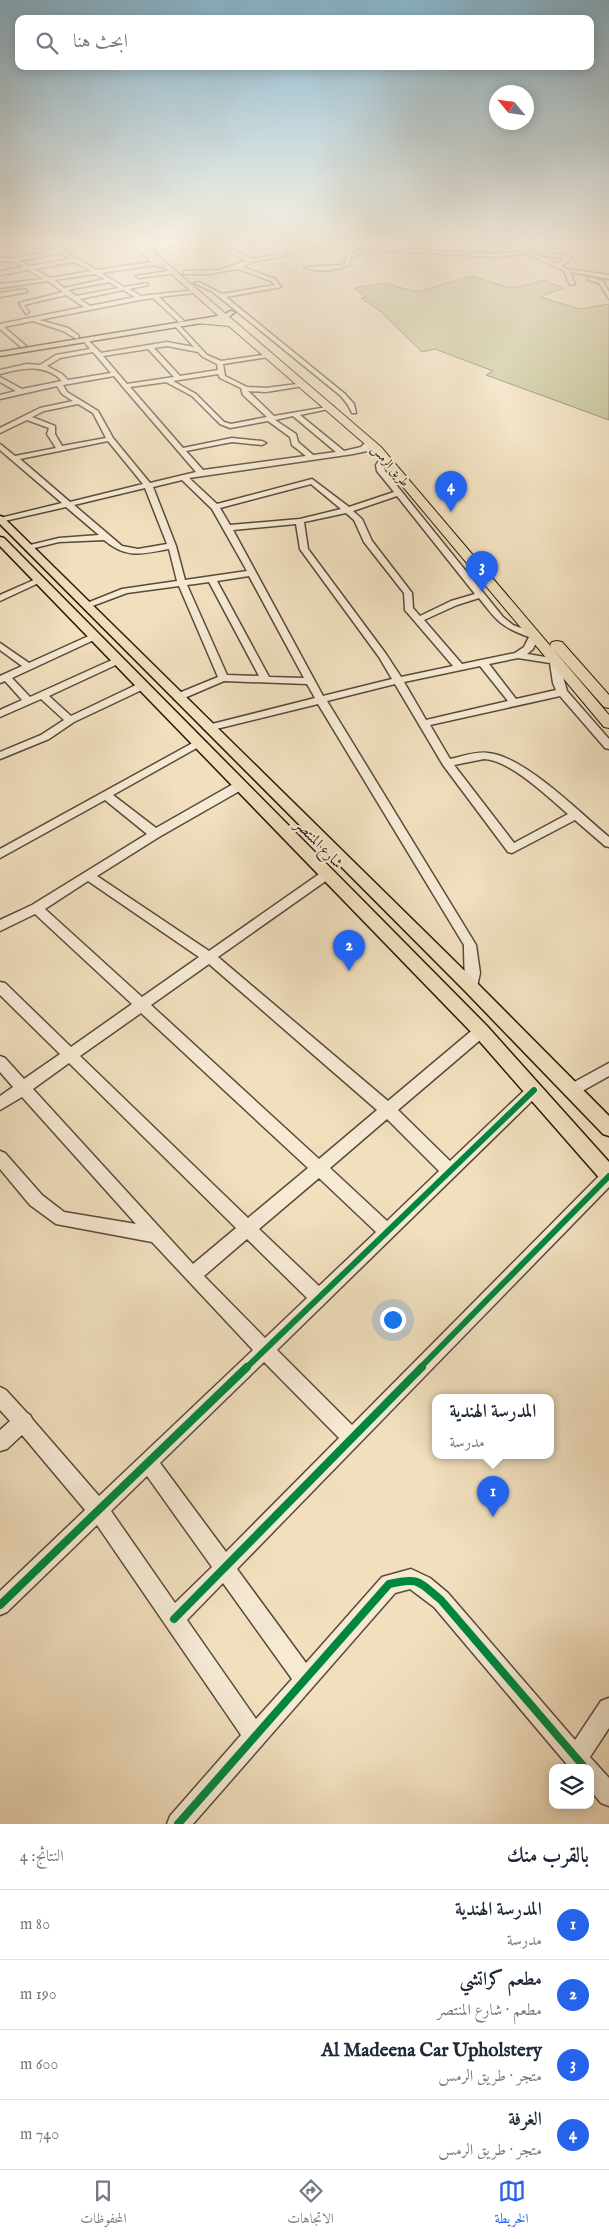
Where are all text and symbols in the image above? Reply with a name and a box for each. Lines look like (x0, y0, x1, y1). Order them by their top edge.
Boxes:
search box (15, 15, 594, 70)
icon: search (33, 29, 61, 57)
text: ابحث هنا (73, 30, 128, 54)
north arrow (489, 85, 534, 130)
street label: طريق الرمس (367, 442, 412, 491)
pin: 4 (435, 471, 467, 512)
pin: 3 (466, 551, 498, 592)
street label: شارع المنتصر (287, 814, 347, 875)
pin: 2 (333, 930, 365, 971)
your location (380, 1307, 406, 1333)
popup (432, 1394, 554, 1459)
text: المدرسة الهندية (450, 1400, 536, 1424)
text: مدرسة (450, 1433, 485, 1453)
pin: 1 (477, 1476, 509, 1517)
map controls (549, 1764, 594, 1809)
button: layers (549, 1764, 594, 1809)
text: بالقرب منك (507, 1843, 589, 1870)
text: النتائج: 4 (20, 1847, 64, 1867)
text: المدرسة الهندية (455, 1898, 542, 1922)
text: 80 m (20, 1915, 50, 1935)
text: 1 (570, 1915, 576, 1935)
text: مدرسة (507, 1931, 542, 1951)
text: مطعم كراتشي (459, 1968, 542, 1992)
text: 190 m (20, 1985, 57, 2005)
text: 2 (569, 1985, 577, 2005)
text: مطعم · شارع المنتصر (437, 2001, 542, 2021)
text: Al Madeena Car Upholstery (321, 2039, 542, 2063)
text: 600 m (20, 2055, 58, 2075)
text: 3 (570, 2055, 576, 2075)
text: متجر · طريق الرمس (438, 2067, 542, 2087)
text: الغرفة (508, 2108, 542, 2132)
text: 740 m (20, 2125, 59, 2145)
text: 4 (569, 2125, 577, 2145)
text: متجر · طريق الرمس (438, 2141, 542, 2161)
tab: المحفوظات (80, 2177, 127, 2232)
tab: الاتجاهات (287, 2177, 334, 2232)
tab: الخريطة (495, 2177, 529, 2232)

